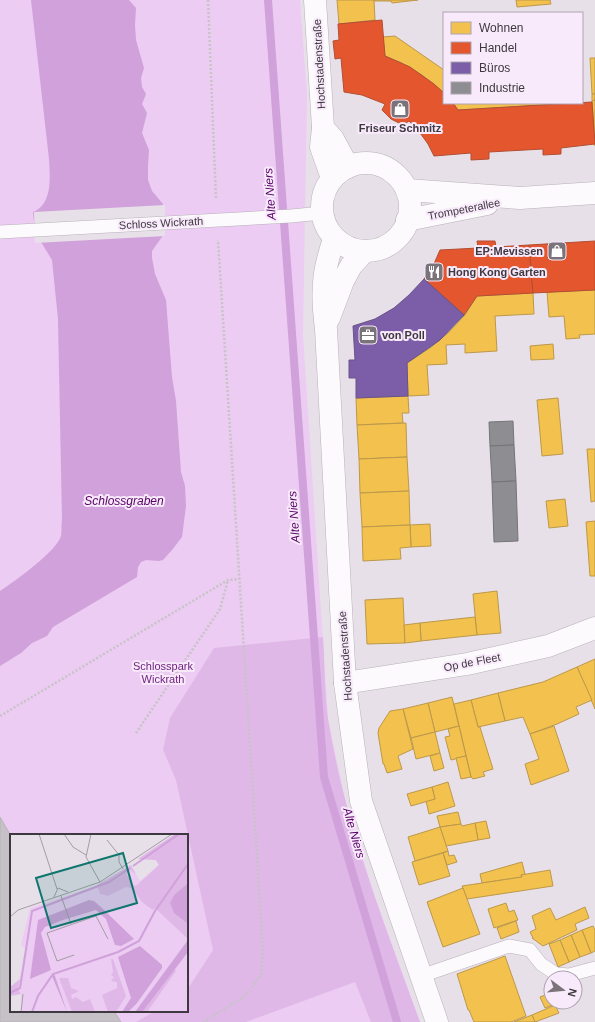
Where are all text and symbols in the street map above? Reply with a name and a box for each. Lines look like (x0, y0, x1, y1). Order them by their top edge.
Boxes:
legend (443, 12, 583, 104)
street label: Hochstadenstraße (311, 19, 327, 109)
text: Wohnen (479, 21, 523, 35)
text: Handel (479, 41, 517, 55)
text: Büros (479, 61, 510, 75)
text: Industrie (479, 81, 525, 95)
shop icon: Friseur Schmitz (389, 98, 411, 120)
place label: Friseur Schmitz (359, 122, 442, 134)
water label: Alte Niers (261, 168, 279, 221)
street label: Trompeterallee (427, 196, 501, 222)
street label: Schloss Wickrath (119, 215, 203, 231)
shop icon: EP:Mevissen (546, 240, 568, 262)
place label: EP:Mevissen (475, 245, 543, 257)
restaurant icon: Hong Kong Garten (423, 261, 445, 283)
place label: Hong Kong Garten (448, 266, 546, 278)
office icon: von Poll (357, 324, 379, 346)
place label: von Poll (382, 329, 425, 341)
water label: Alte Niers (285, 491, 303, 544)
water label: Schlossgraben (84, 494, 164, 508)
street label: Hochstadenstraße (336, 611, 354, 701)
street label: Op de Fleet (443, 651, 501, 673)
park label: Schlosspark Wickrath (133, 660, 193, 685)
water label: Alte Niers (340, 805, 368, 860)
inset map (10, 834, 188, 1012)
north arrow (543, 970, 583, 1010)
text: N (566, 987, 579, 998)

